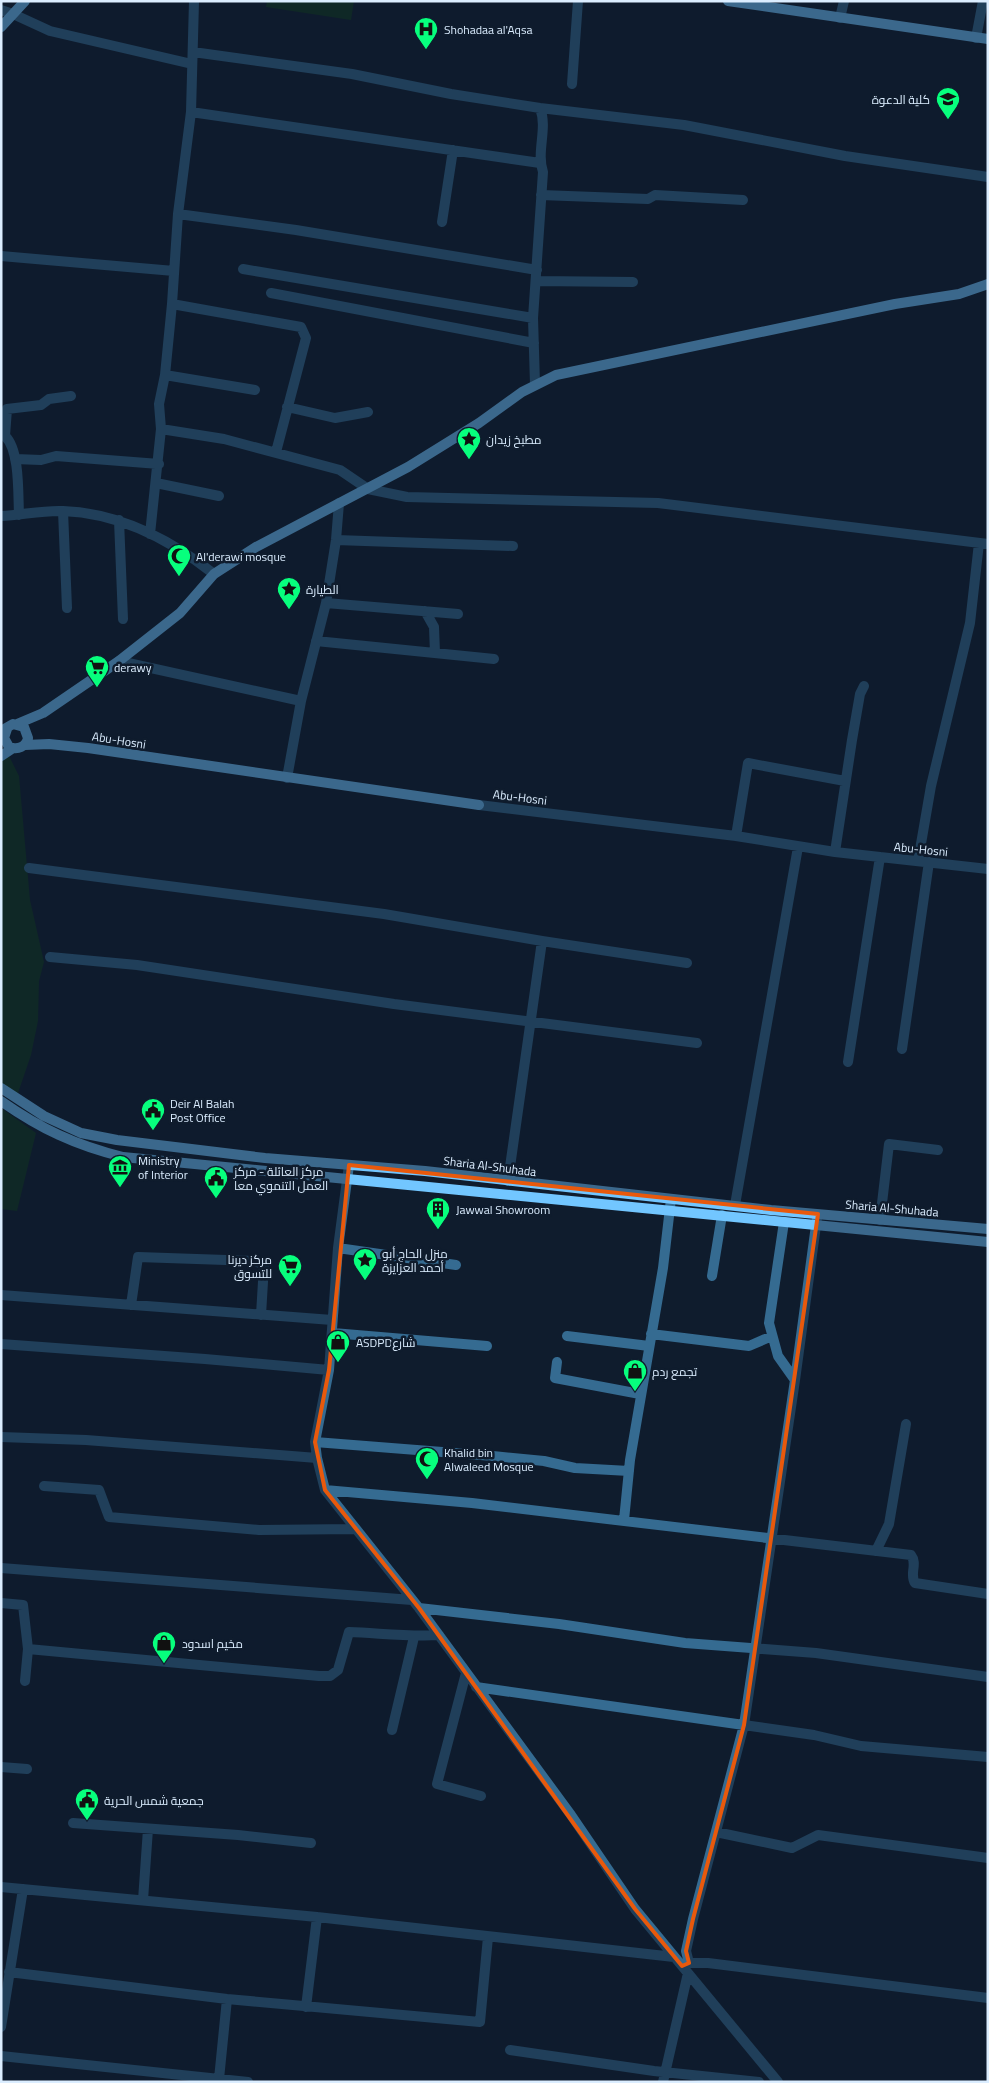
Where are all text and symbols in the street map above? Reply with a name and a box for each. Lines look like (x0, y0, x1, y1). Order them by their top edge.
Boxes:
hospital icon: Shohadaa al'Aqsa (413, 16, 439, 50)
place label: Shohadaa al'Aqsa (444, 20, 533, 39)
school or university icon: كلية الدعوة (935, 86, 961, 120)
place label: كلية الدعوة (872, 90, 930, 109)
place icon: مطبخ زيدان (456, 426, 482, 460)
place label: مطبخ زيدان (486, 430, 541, 449)
mosque icon: Al'derawi mosque (166, 543, 192, 577)
place label: Al'derawi mosque (196, 547, 286, 566)
place icon: الطيارة (276, 576, 302, 610)
place label: الطيارة (306, 580, 339, 599)
supermarket icon: derawy (84, 654, 110, 688)
place label: derawy (114, 658, 152, 677)
street label: Abu-Hosni (91, 726, 147, 754)
street label: Abu-Hosni (492, 784, 548, 810)
street label: Abu-Hosni (893, 837, 949, 861)
place label: Deir Al Balah Post Office (170, 1094, 234, 1127)
public building icon: Deir Al Balah Post Office (140, 1097, 166, 1131)
place label: Ministry of Interior (138, 1151, 188, 1184)
street label: Sharia Al-Shuhada (442, 1151, 538, 1181)
museum icon: Ministry of Interior (107, 1154, 133, 1188)
place label: مركز العائلة - مركز العمل التنموي معا (233, 1162, 328, 1196)
public building icon: مركز العائلة - مركز العمل التنموي معا (203, 1165, 229, 1199)
street label: Sharia Al-Shuhada (845, 1194, 939, 1222)
building icon: Jawwal Showroom (425, 1196, 451, 1230)
place label: Jawwal Showroom (456, 1200, 550, 1219)
place label: منزل الحاج أبو أحمد العزايزة (382, 1244, 448, 1277)
place icon: منزل الحاج أبو أحمد العزايزة (352, 1247, 378, 1281)
place label: مركز ديرنا للتسوق (228, 1250, 272, 1283)
supermarket icon: مركز ديرنا للتسوق (277, 1253, 303, 1287)
shop icon: ASDPDشارع (325, 1329, 351, 1363)
place label: ASDPDشارع (356, 1333, 415, 1352)
shop icon: تجمع ردم (622, 1358, 648, 1392)
place label: تجمع ردم (652, 1362, 698, 1381)
place label: Khalid bin Alwaleed Mosque (444, 1443, 534, 1476)
mosque icon: Khalid bin Alwaleed Mosque (414, 1446, 440, 1480)
shop icon: مخيم اسدود (151, 1630, 177, 1664)
place label: مخيم اسدود (182, 1634, 243, 1653)
public building icon: جمعية شمس الحرية (74, 1787, 100, 1821)
place label: جمعية شمس الحرية (104, 1791, 204, 1810)

